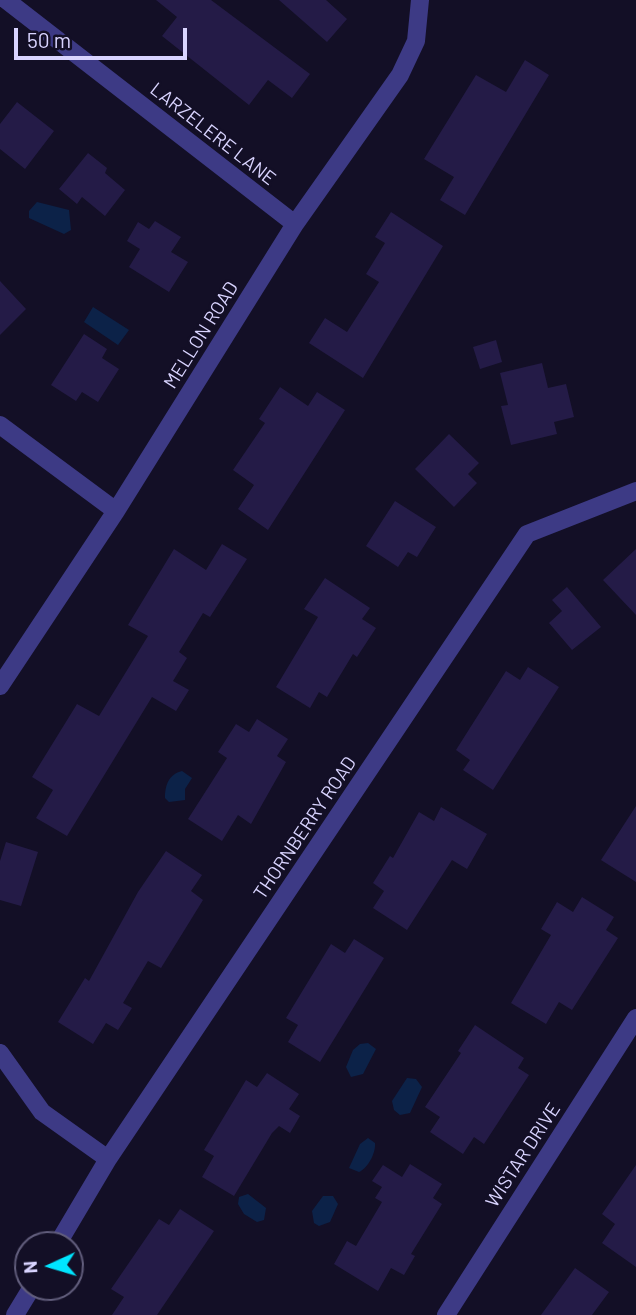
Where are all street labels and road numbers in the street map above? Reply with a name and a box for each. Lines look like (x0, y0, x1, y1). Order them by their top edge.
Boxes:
street label: LARZELERE LANE (146, 78, 280, 190)
street label: MELLON ROAD (159, 277, 243, 393)
street label: THORNBERRY ROAD (249, 752, 361, 904)
street label: WISTAR DRIVE (481, 1099, 565, 1211)

